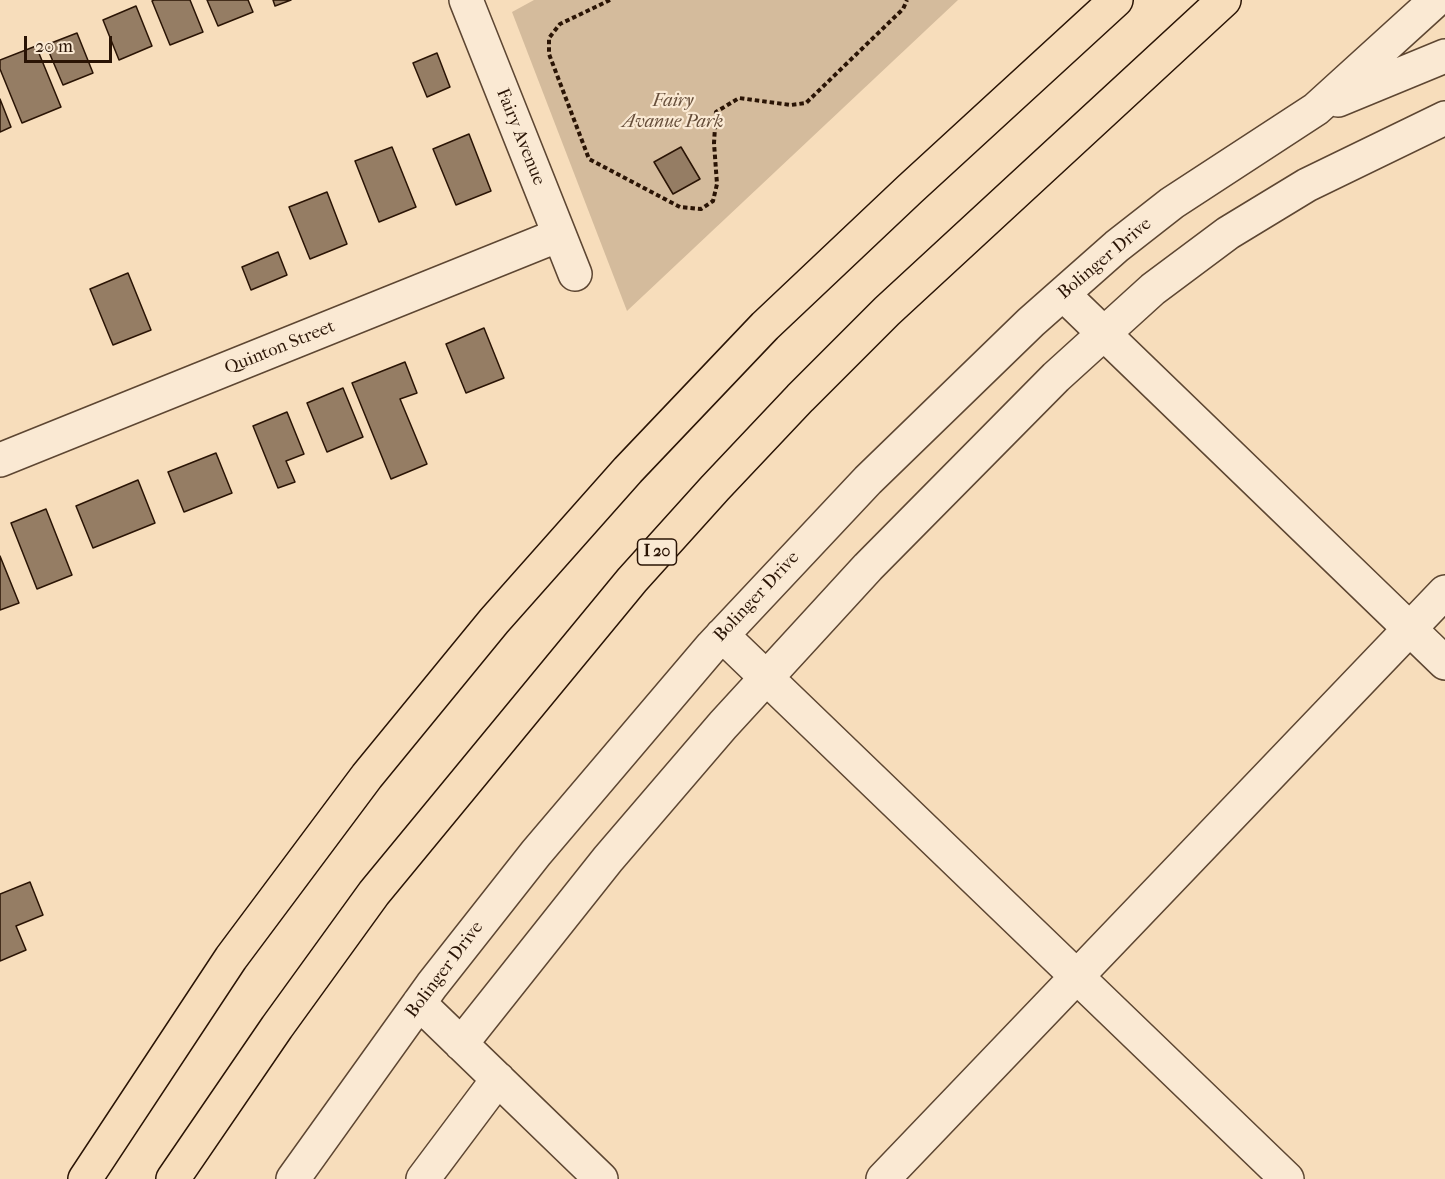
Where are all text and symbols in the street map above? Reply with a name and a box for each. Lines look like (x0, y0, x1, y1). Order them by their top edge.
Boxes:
scale bar (27, 24, 116, 62)
text: 20 m (35, 36, 73, 57)
street label: Fairy Avenue (491, 85, 549, 189)
park label: Fairy Avanue Park (622, 91, 724, 134)
street label: Bolinger Drive (1054, 214, 1156, 304)
street label: Quinton Street (222, 316, 338, 380)
road number: I 20 (638, 539, 676, 565)
street label: Bolinger Drive (710, 547, 804, 647)
street label: Bolinger Drive (402, 917, 488, 1023)

